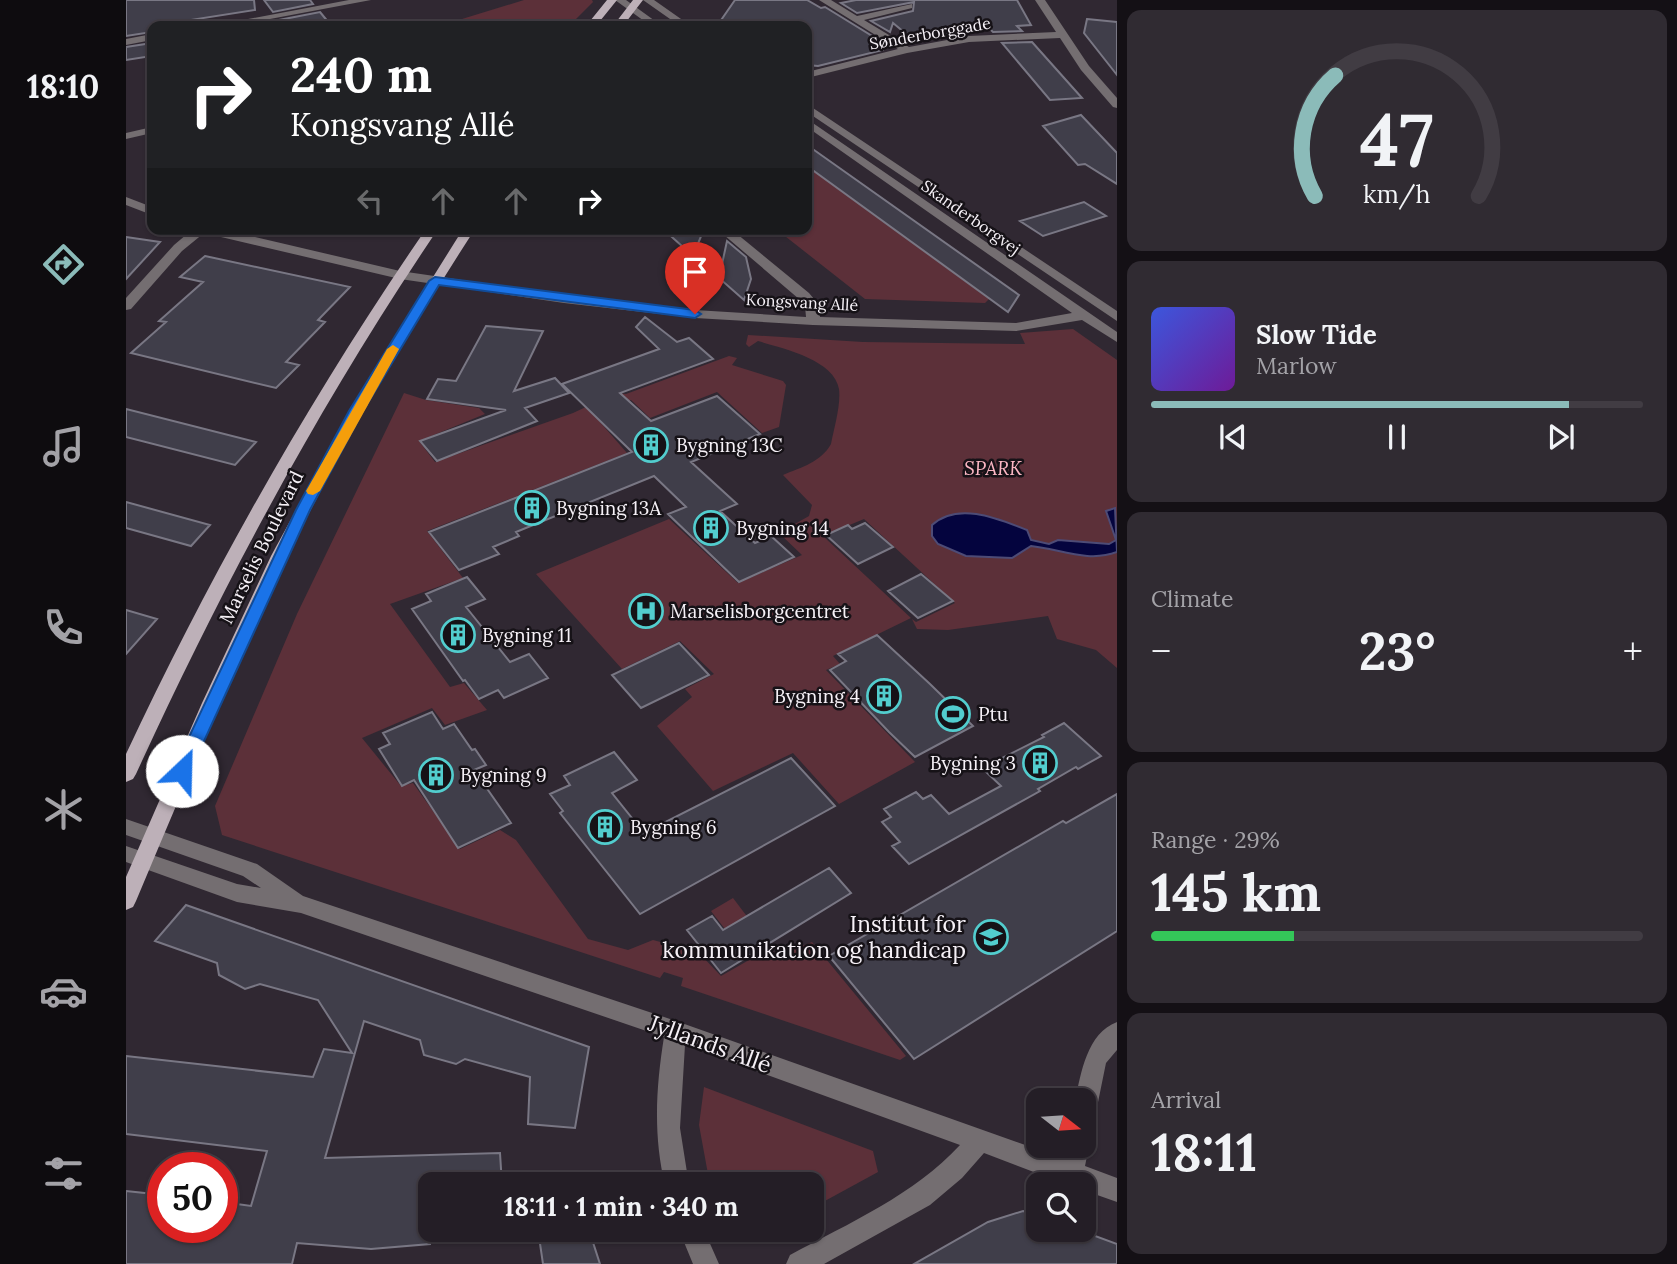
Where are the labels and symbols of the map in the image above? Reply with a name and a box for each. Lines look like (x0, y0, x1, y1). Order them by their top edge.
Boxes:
street label: Sønderborggade (868, 12, 993, 54)
street label: Skanderborgvej (918, 176, 1024, 258)
pin (665, 242, 725, 314)
street label: Kongsvang Allé (745, 289, 859, 315)
building icon: Bygning 13C (632, 426, 670, 464)
place label: Bygning 13C (676, 433, 783, 457)
park label: SPARK (964, 456, 1022, 480)
street label: Marselis Boulevard (214, 467, 308, 627)
building icon: Bygning 13A (513, 489, 551, 527)
place label: Bygning 13A (556, 496, 662, 520)
building icon: Bygning 14 (692, 509, 730, 547)
place label: Bygning 14 (736, 516, 829, 540)
hospital icon: Marselisborgcentret (627, 592, 665, 630)
place label: Marselisborgcentret (670, 599, 850, 623)
building icon: Bygning 11 (439, 616, 477, 654)
place label: Bygning 11 (482, 623, 572, 647)
building icon: Bygning 4 (865, 677, 903, 715)
place label: Bygning 4 (774, 684, 860, 708)
sports icon: Ptu (934, 695, 972, 733)
place label: Ptu (978, 702, 1008, 726)
position arrow (145, 734, 219, 808)
building icon: Bygning 3 (1021, 744, 1059, 782)
place label: Bygning 3 (930, 751, 1016, 775)
building icon: Bygning 9 (417, 756, 455, 794)
place label: Bygning 9 (460, 763, 547, 787)
building icon: Bygning 6 (586, 808, 624, 846)
place label: Bygning 6 (630, 815, 717, 839)
place label: Institut for kommunikation og handicap (662, 909, 966, 964)
school or university icon: Institut for kommunikation og handicap (972, 918, 1010, 956)
street label: Jyllands Allé (644, 1008, 776, 1079)
north arrow (1026, 1088, 1096, 1158)
speed limit sign: 50 (147, 1152, 238, 1243)

